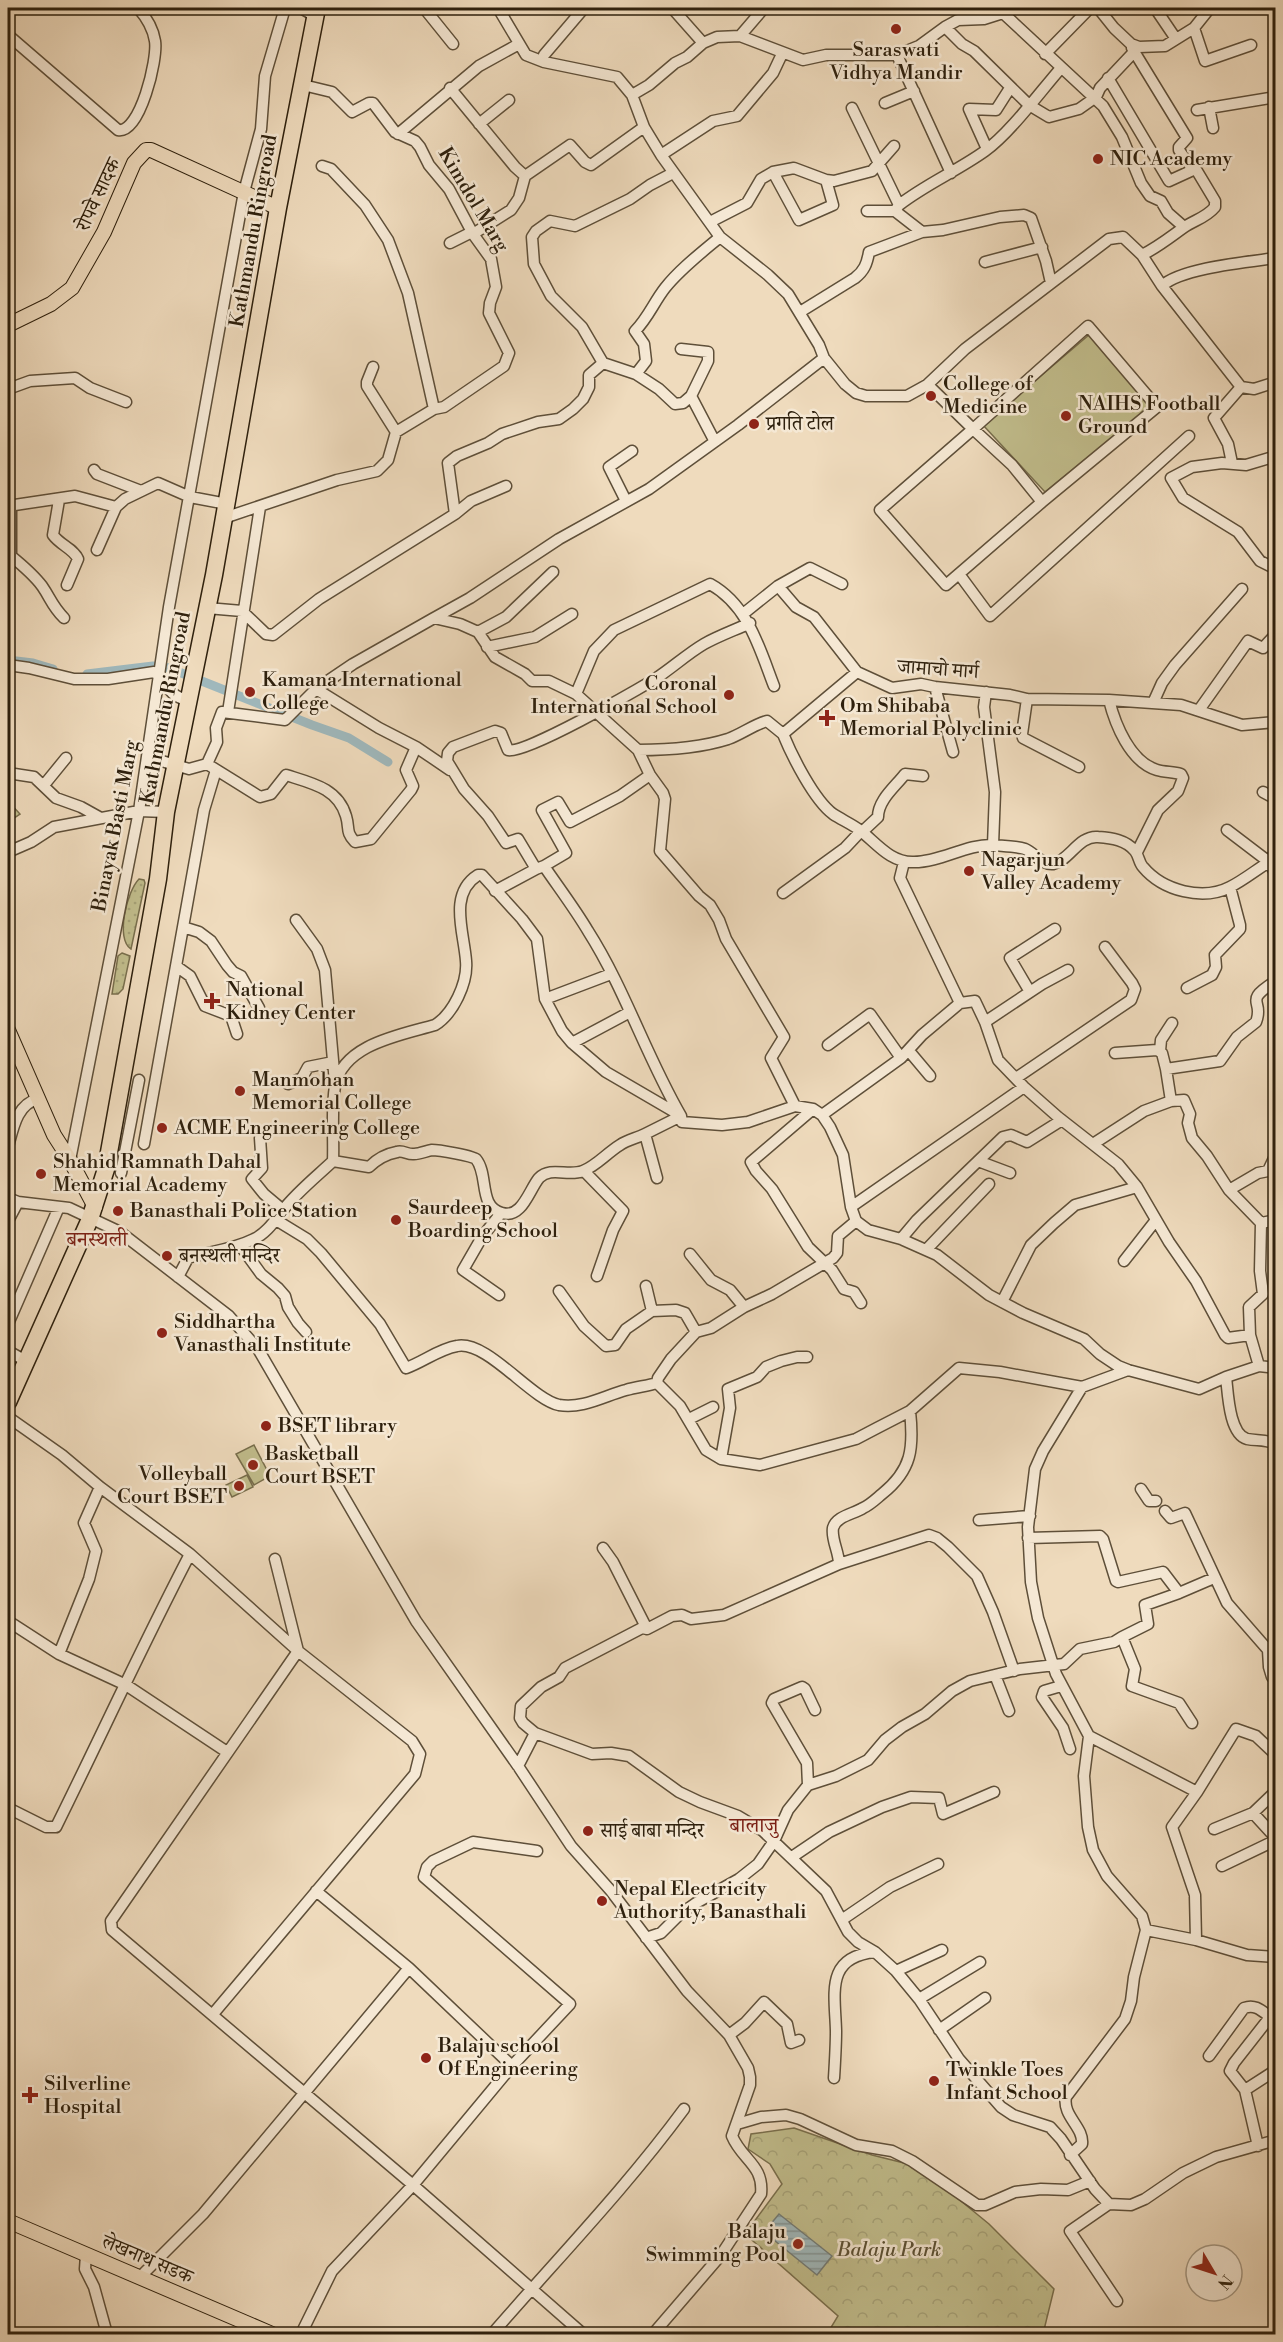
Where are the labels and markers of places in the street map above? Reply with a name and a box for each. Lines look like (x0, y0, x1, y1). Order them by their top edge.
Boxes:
marker: Saraswati Vidhya Mandir (889, 22, 903, 36)
place label: Saraswati Vidhya Mandir (828, 38, 963, 86)
place label: NIC Academy (1110, 147, 1233, 172)
marker: NIC Academy (1091, 152, 1105, 166)
place label: College of Medicine (943, 372, 1033, 420)
marker: College of Medicine (924, 389, 938, 403)
place label: NAIHS Football Ground (1078, 392, 1221, 440)
marker: NAIHS Football Ground (1059, 409, 1073, 423)
place label: प्रगति टोल (765, 411, 835, 437)
marker: प्रगति टोल (747, 417, 761, 431)
place label: Kamana International College (262, 668, 462, 716)
place label: Coronal International School (531, 672, 717, 720)
marker: Kamana International College (243, 685, 257, 699)
marker: Coronal International School (722, 688, 736, 702)
place label: Om Shibaba Memorial Polyclinic (840, 694, 1022, 742)
marker: Om Shibaba Memorial Polyclinic (818, 709, 836, 727)
place label: Nagarjun Valley Academy (980, 848, 1122, 896)
marker: Nagarjun Valley Academy (962, 864, 976, 878)
place label: National Kidney Center (226, 978, 356, 1026)
marker: National Kidney Center (203, 992, 221, 1010)
place label: Manmohan Memorial College (252, 1068, 411, 1116)
marker: Manmohan Memorial College (233, 1084, 247, 1098)
place label: ACME Engineering College (173, 1116, 420, 1141)
marker: ACME Engineering College (155, 1121, 169, 1135)
place label: Shahid Ramnath Dahal Memorial Academy (53, 1150, 262, 1198)
marker: Shahid Ramnath Dahal Memorial Academy (34, 1167, 48, 1181)
place label: Saurdeep Boarding School (407, 1196, 558, 1244)
place label: Banasthali Police Station (129, 1199, 357, 1224)
marker: Banasthali Police Station (111, 1204, 125, 1218)
marker: Saurdeep Boarding School (389, 1213, 403, 1227)
place label: बनस्थली मन्दिर (178, 1243, 281, 1269)
marker: बनस्थली मन्दिर (160, 1249, 174, 1263)
place label: Siddhartha Vanasthali Institute (173, 1310, 351, 1358)
marker: Siddhartha Vanasthali Institute (155, 1326, 169, 1340)
place label: BSET library (277, 1414, 397, 1439)
marker: BSET library (259, 1419, 273, 1433)
place label: Basketball Court BSET (264, 1442, 375, 1490)
marker: Basketball Court BSET (246, 1458, 260, 1472)
place label: Volleyball Court BSET (117, 1462, 227, 1510)
marker: Volleyball Court BSET (232, 1479, 246, 1493)
place label: साई बाबा मन्दिर (599, 1818, 705, 1844)
marker: साई बाबा मन्दिर (581, 1824, 595, 1838)
place label: Nepal Electricity Authority, Banasthali (613, 1877, 807, 1925)
marker: Nepal Electricity Authority, Banasthali (595, 1894, 609, 1908)
place label: Balaju school Of Engineering (437, 2034, 578, 2082)
marker: Balaju school Of Engineering (419, 2051, 433, 2065)
place label: Twinkle Toes Infant School (946, 2058, 1068, 2106)
place label: Silverline Hospital (44, 2072, 131, 2120)
marker: Twinkle Toes Infant School (927, 2074, 941, 2088)
marker: Silverline Hospital (21, 2086, 39, 2104)
place label: Balaju Swimming Pool (646, 2220, 787, 2268)
marker: Balaju Swimming Pool (791, 2237, 805, 2251)

